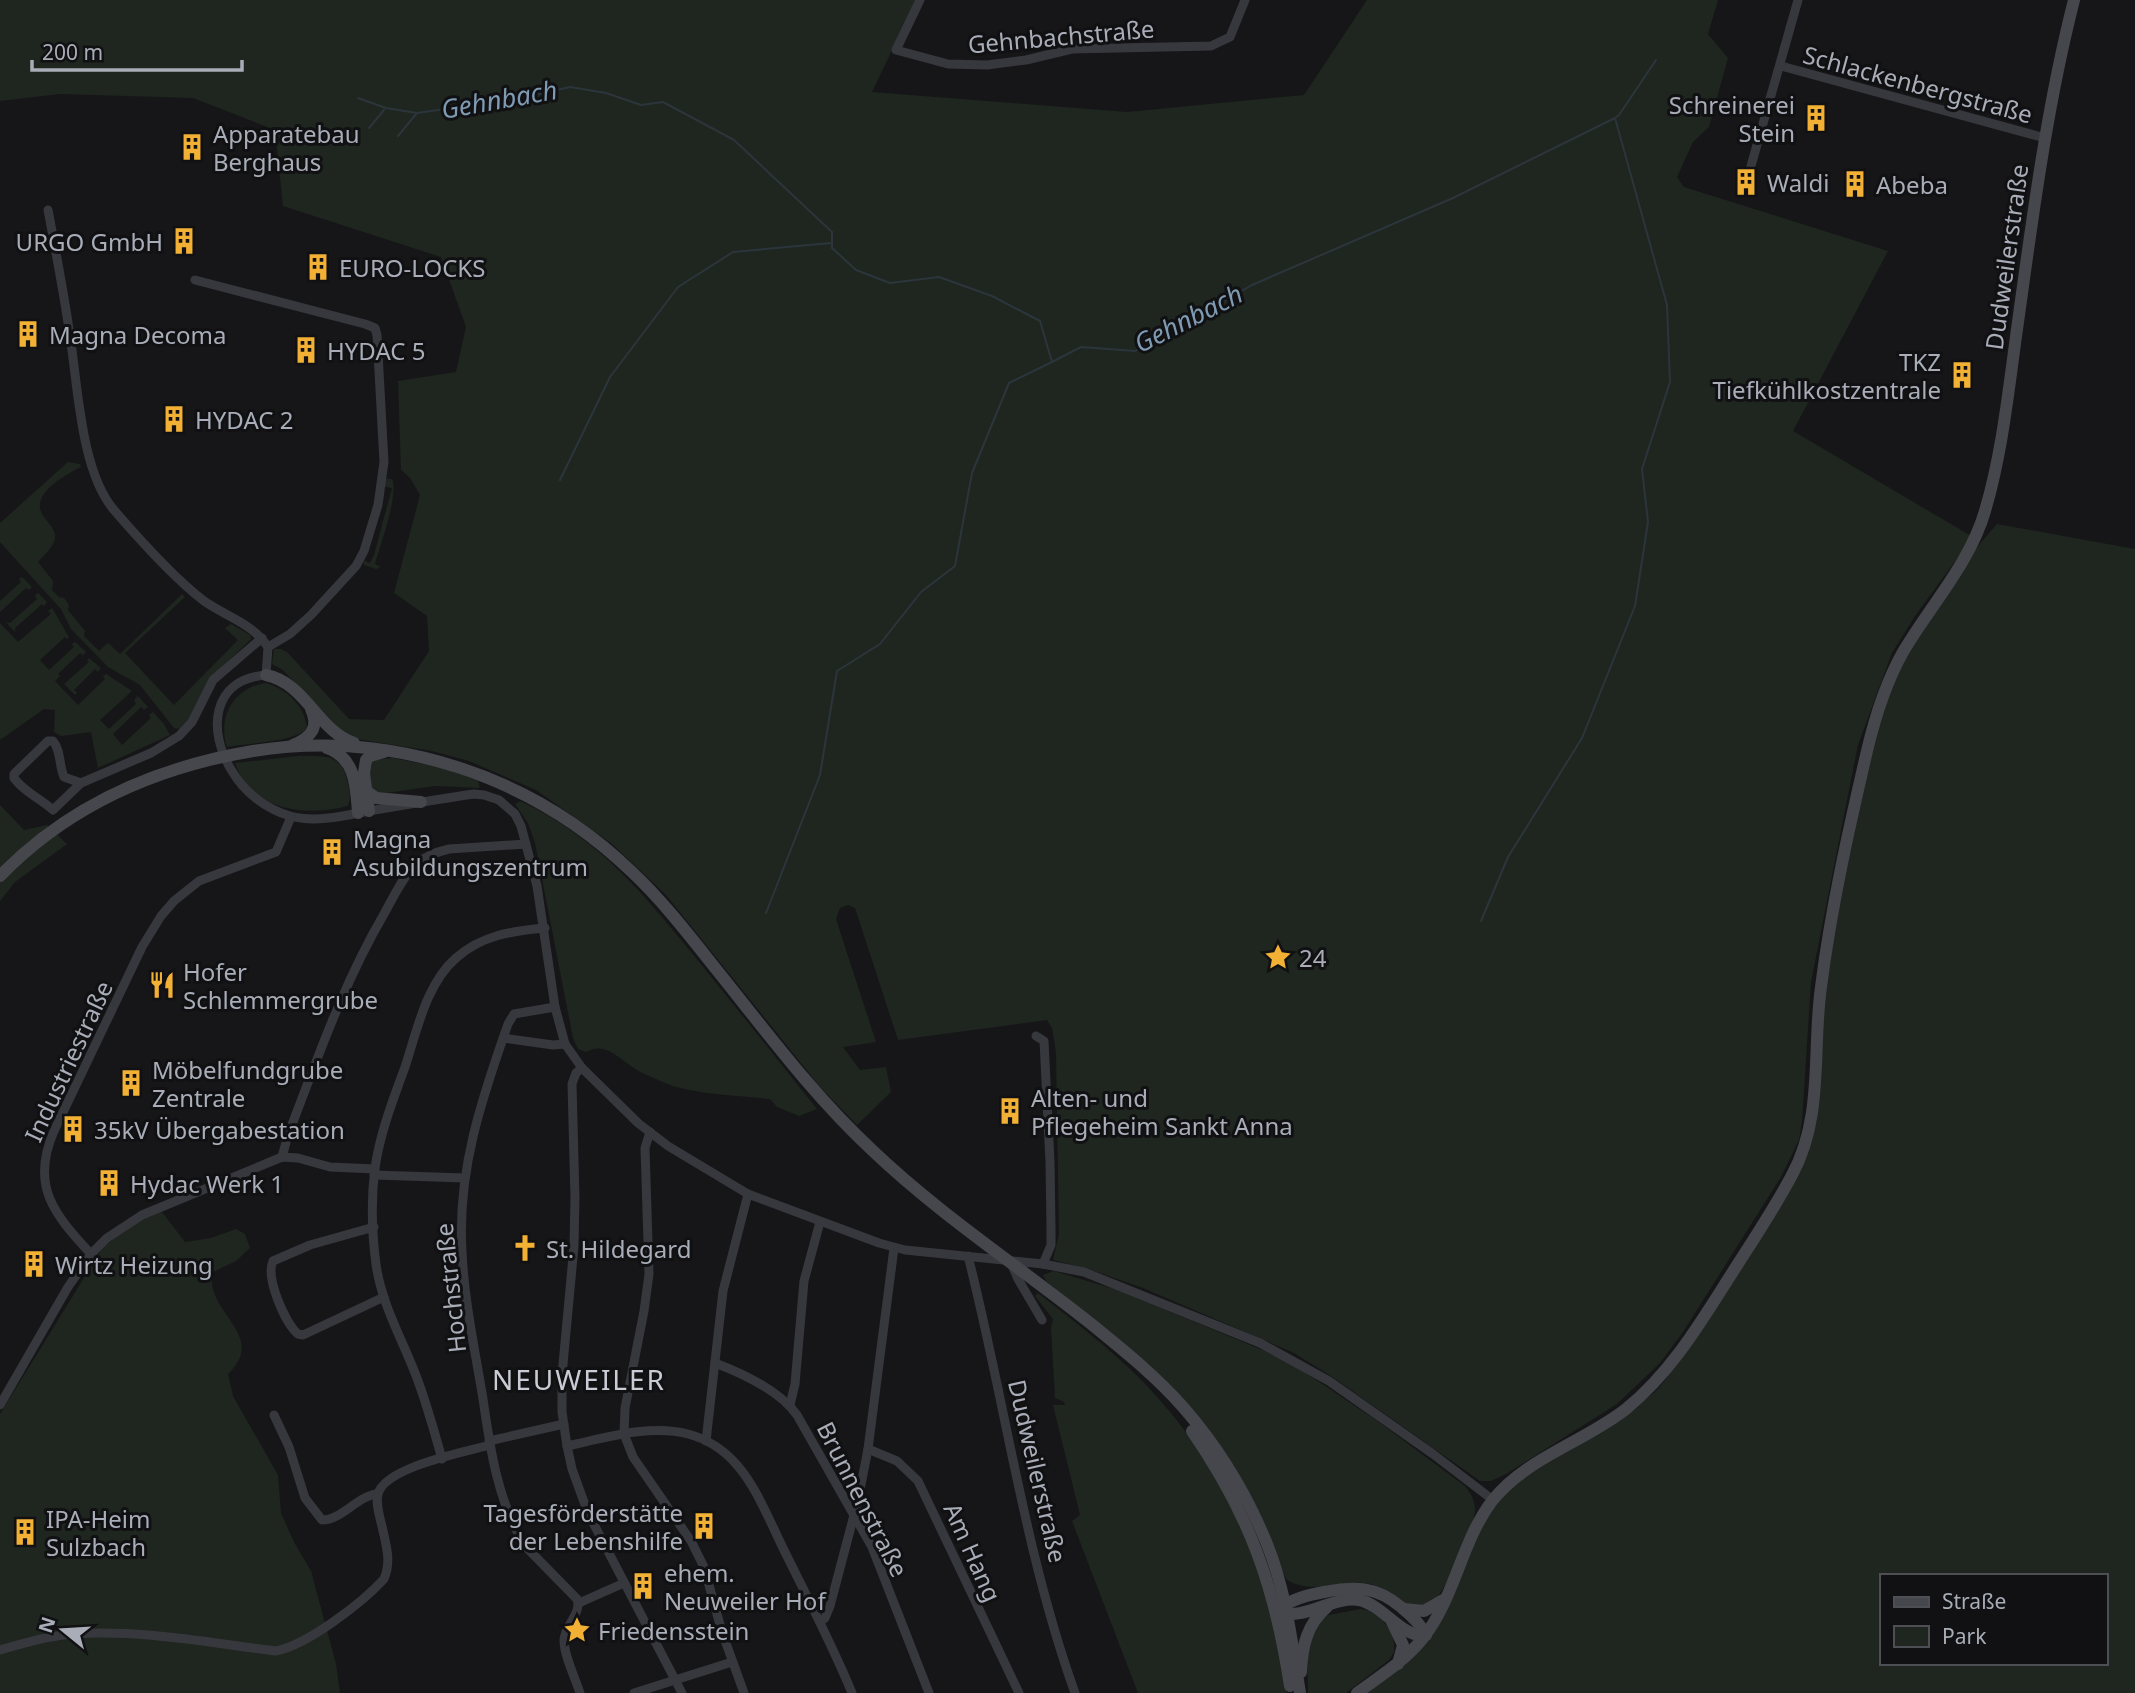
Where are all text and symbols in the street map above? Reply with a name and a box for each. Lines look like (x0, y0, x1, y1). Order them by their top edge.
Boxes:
street label: Gehnbachstraße (966, 11, 1156, 61)
scale bar (32, 28, 242, 72)
street label: Schlackenbergstraße (1800, 37, 2036, 131)
text: 200 m (42, 38, 103, 66)
water label: Gehnbach (438, 71, 560, 127)
place label: Schreinerei Stein (1669, 88, 1795, 149)
building icon: Schreinerei Stein (1801, 103, 1831, 133)
place label: Apparatebau Berghaus (213, 117, 359, 178)
building icon: Apparatebau Berghaus (177, 132, 207, 162)
street label: Dudweilerstraße (1977, 162, 2035, 352)
place label: Waldi (1767, 166, 1829, 199)
building icon: Waldi (1731, 167, 1761, 197)
place label: Abeba (1876, 168, 1948, 201)
building icon: Abeba (1840, 169, 1870, 199)
place label: URGO GmbH (16, 225, 163, 258)
building icon: URGO GmbH (169, 226, 199, 256)
place label: EURO-LOCKS (339, 251, 485, 284)
building icon: EURO-LOCKS (303, 252, 333, 282)
water label: Gehnbach (1128, 275, 1248, 361)
place label: Magna Decoma (49, 318, 227, 351)
building icon: Magna Decoma (13, 319, 43, 349)
place label: HYDAC 5 (327, 334, 425, 367)
building icon: HYDAC 5 (291, 335, 321, 365)
place label: TKZ Tiefkühlkostzentrale (1713, 345, 1941, 406)
building icon: TKZ Tiefkühlkostzentrale (1947, 360, 1977, 390)
place label: HYDAC 2 (195, 403, 293, 436)
building icon: HYDAC 2 (159, 404, 189, 434)
place label: Magna Asubildungszentrum (353, 822, 588, 883)
building icon: Magna Asubildungszentrum (317, 837, 347, 867)
place label: 24 (1299, 941, 1327, 974)
place icon: 24 (1263, 942, 1293, 972)
place label: Hofer Schlemmergrube (183, 955, 378, 1016)
restaurant icon: Hofer Schlemmergrube (147, 970, 177, 1000)
street label: Industriestraße (16, 975, 120, 1147)
place label: Möbelfundgrube Zentrale (152, 1053, 343, 1114)
building icon: Möbelfundgrube Zentrale (116, 1068, 146, 1098)
place label: Alten- und Pflegeheim Sankt Anna (1031, 1081, 1293, 1142)
building icon: Alten- und Pflegeheim Sankt Anna (995, 1096, 1025, 1126)
place label: 35kV Übergabestation (94, 1113, 345, 1146)
building icon: 35kV Übergabestation (58, 1114, 88, 1144)
place label: Hydac Werk 1 (130, 1167, 284, 1200)
building icon: Hydac Werk 1 (94, 1168, 124, 1198)
street label: Hochstraße (427, 1221, 473, 1355)
place label: St. Hildegard (546, 1232, 691, 1265)
church icon: St. Hildegard (510, 1233, 540, 1263)
place label: Wirtz Heizung (55, 1248, 213, 1281)
building icon: Wirtz Heizung (19, 1249, 49, 1279)
district label: NEUWEILER (492, 1360, 666, 1398)
street label: Dudweilerstraße (1001, 1376, 1075, 1566)
street label: Brunnenstraße (810, 1416, 916, 1582)
place label: Tagesförderstätte der Lebenshilfe (483, 1496, 683, 1557)
street label: Am Hang (937, 1497, 1009, 1607)
place label: IPA-Heim Sulzbach (46, 1502, 150, 1563)
building icon: Tagesförderstätte der Lebenshilfe (689, 1511, 719, 1541)
building icon: IPA-Heim Sulzbach (10, 1517, 40, 1547)
place label: ehem. Neuweiler Hof (664, 1556, 827, 1617)
building icon: ehem. Neuweiler Hof (628, 1571, 658, 1601)
legend (1880, 1574, 2107, 1665)
text: Straße (1942, 1587, 2006, 1615)
north arrow (28, 1595, 98, 1665)
text: N (32, 1613, 62, 1636)
place label: Friedensstein (598, 1614, 749, 1647)
place icon: Friedensstein (562, 1615, 592, 1645)
text: Park (1942, 1622, 1987, 1650)

